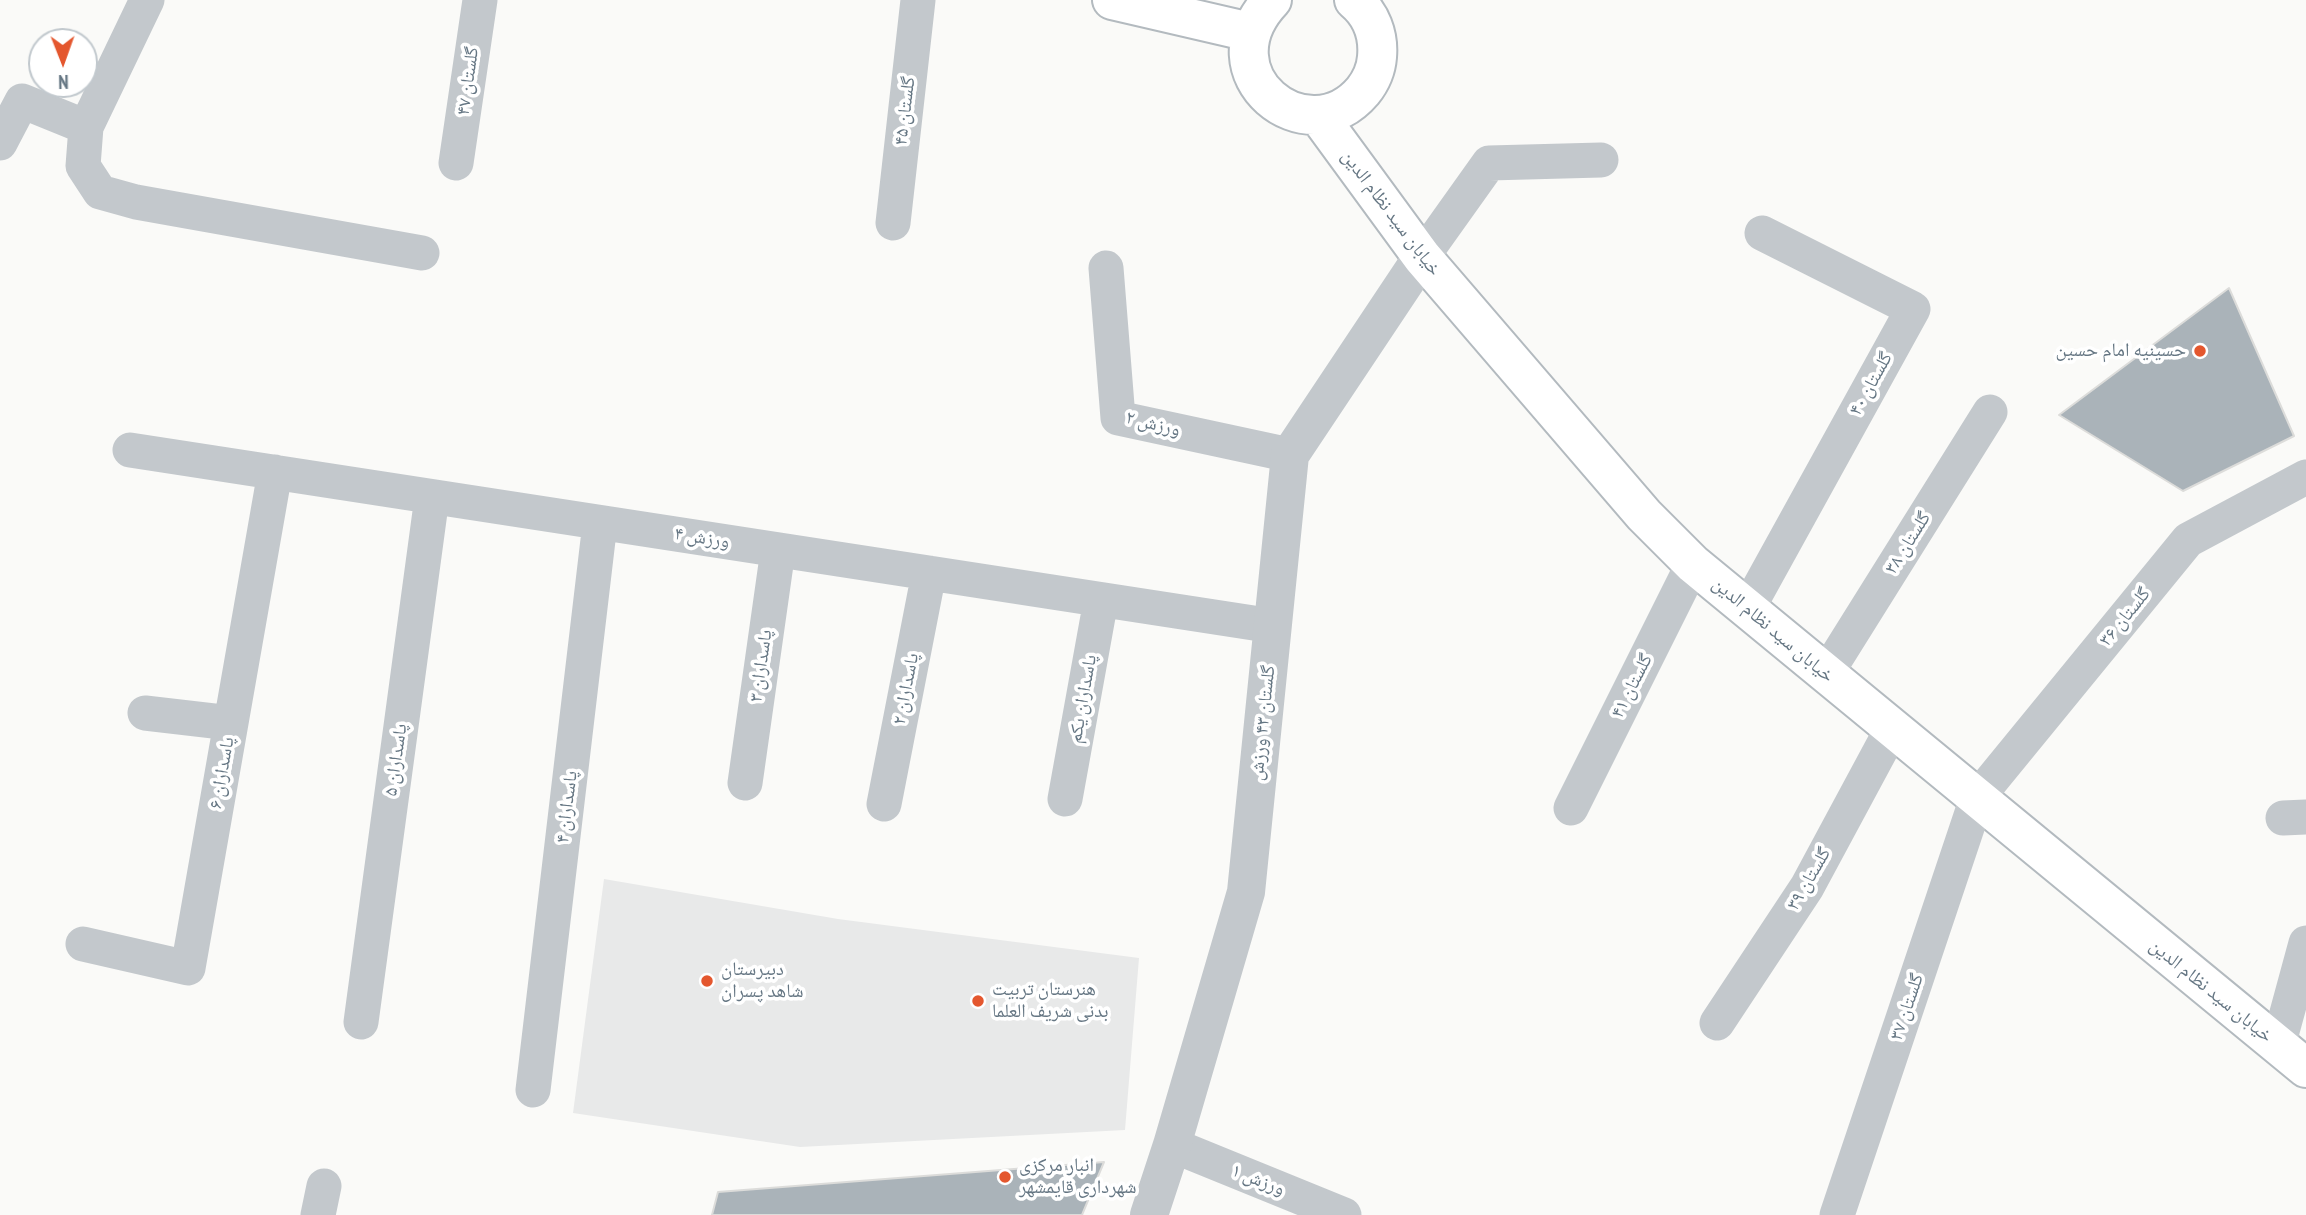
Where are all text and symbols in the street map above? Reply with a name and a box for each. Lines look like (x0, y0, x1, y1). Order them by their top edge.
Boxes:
north arrow (28, 28, 98, 98)
street label: گلستان ۴۷ (452, 45, 484, 117)
text: N (58, 70, 69, 94)
street label: گلستان ۴۵ (889, 75, 921, 147)
street label: خیابان سید نظام الدین (1336, 146, 1446, 280)
place label: حسینیه امام حسین (2056, 340, 2186, 362)
marker: حسینیه امام حسین (2192, 343, 2208, 359)
street label: گلستان ۴۰ (1844, 348, 1898, 420)
street label: ورزش ۲ (1123, 406, 1183, 442)
street label: گلستان ۳۸ (1880, 508, 1936, 578)
street label: ورزش ۴ (673, 522, 731, 554)
street label: خیابان سید نظام الدین (1708, 572, 1838, 688)
street label: گلستان ۳۶ (2094, 583, 2156, 651)
street label: پاسداران ۳ (745, 628, 777, 704)
street label: گلستان ۴۱ (1606, 650, 1658, 722)
street label: پاسداران ۲ (888, 651, 924, 727)
street label: پاسداران یکم (1064, 653, 1102, 745)
street label: گلستان ۴۳ ورزش (1246, 664, 1280, 782)
street label: پاسداران ۵ (380, 722, 412, 798)
street label: پاسداران ۶ (204, 735, 240, 811)
street label: پاسداران ۴ (551, 769, 583, 845)
street label: گلستان ۳۹ (1782, 843, 1836, 915)
street label: خیابان سید نظام الدین (2145, 934, 2277, 1048)
place label: دبیرستان شاهد پسران (721, 959, 803, 1003)
street label: گلستان ۳۷ (1885, 971, 1929, 1043)
marker: دبیرستان شاهد پسران (699, 973, 715, 989)
place label: هنرستان تربیت بدنی شریف العلما (992, 979, 1109, 1023)
marker: هنرستان تربیت بدنی شریف العلما (970, 993, 986, 1009)
place label: انبار مرکزی شهرداری قایمشهر (1019, 1155, 1137, 1199)
street label: ورزش ۱ (1228, 1159, 1288, 1201)
marker: انبار مرکزی شهرداری قایمشهر (997, 1169, 1013, 1185)

